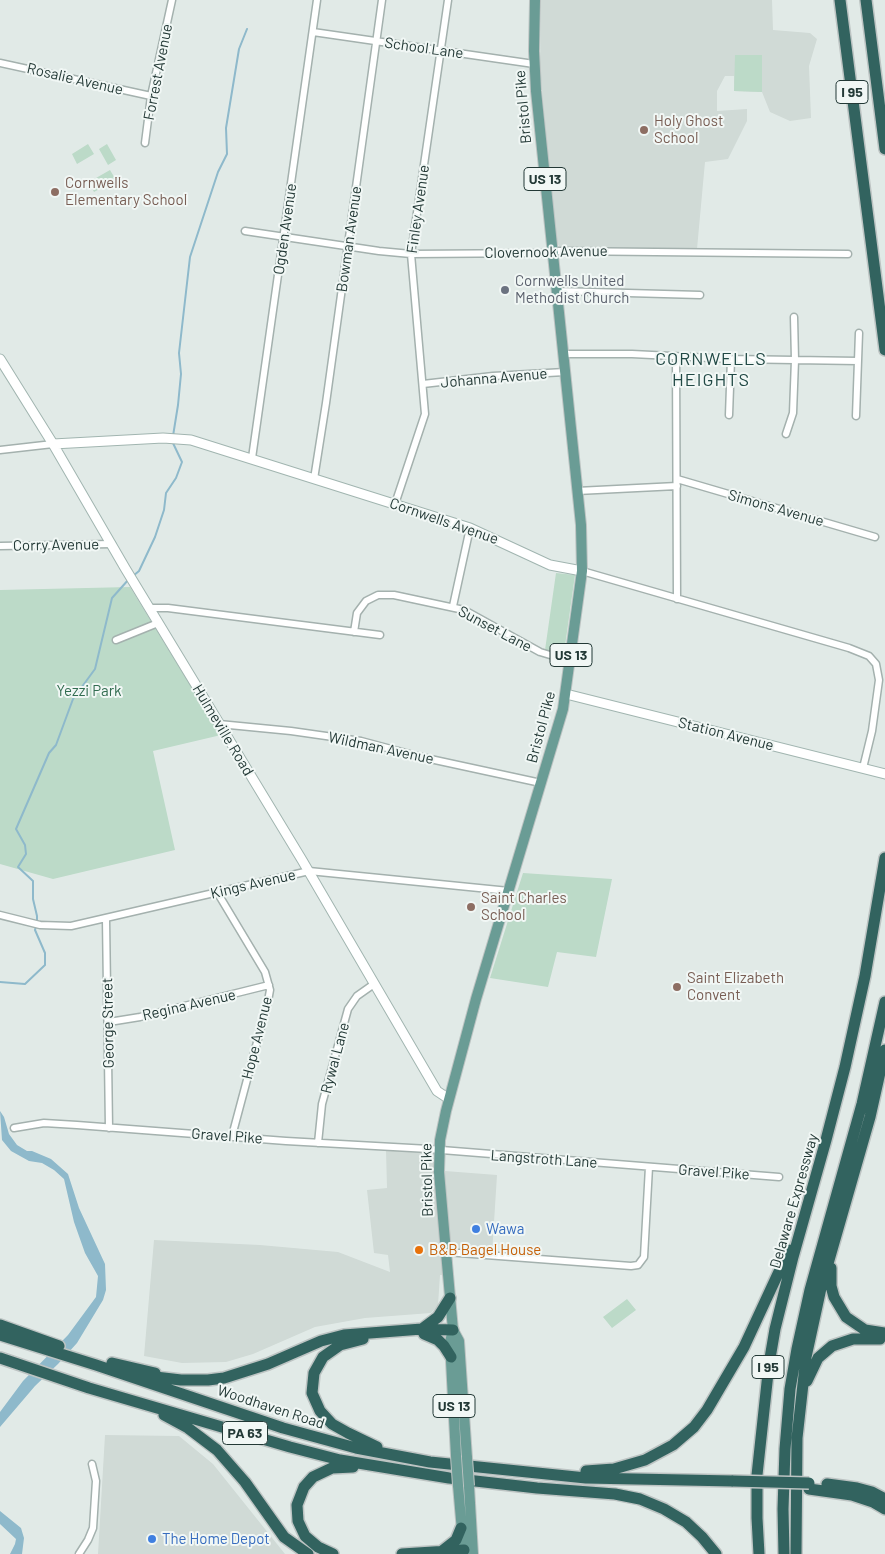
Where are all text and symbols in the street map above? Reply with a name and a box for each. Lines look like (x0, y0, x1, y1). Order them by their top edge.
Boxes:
street label: Forrest Avenue (140, 22, 176, 122)
street label: School Lane (383, 34, 465, 62)
street label: Rosalie Avenue (25, 59, 125, 99)
street label: Bristol Pike (511, 70, 535, 144)
road number: I 95 (836, 80, 868, 104)
place label: Holy Ghost School (654, 112, 723, 147)
marker: Holy Ghost School (638, 124, 650, 136)
street label: Finley Avenue (403, 164, 433, 254)
road number: US 13 (524, 168, 566, 190)
place label: Cornwells Elementary School (65, 174, 187, 209)
street label: Ogden Avenue (270, 182, 300, 276)
street label: Bowman Avenue (333, 185, 365, 293)
marker: Cornwells Elementary School (49, 186, 61, 198)
street label: Clovernook Avenue (484, 242, 608, 262)
place label: Cornwells United Methodist Church (515, 272, 629, 307)
marker: Cornwells United Methodist Church (499, 284, 511, 296)
district label: CORNWELLS HEIGHTS (654, 348, 768, 390)
street label: Johanna Avenue (440, 364, 548, 392)
street label: Simons Avenue (726, 486, 826, 530)
street label: Cornwells Avenue (387, 494, 501, 548)
street label: Corry Avenue (13, 535, 99, 555)
street label: Sunset Lane (455, 602, 535, 656)
road number: US 13 (550, 644, 592, 666)
street label: Hulmeville Road (189, 681, 257, 779)
park label: Yezzi Park (56, 682, 122, 700)
street label: Bristol Pike (523, 689, 559, 765)
street label: Station Avenue (676, 713, 776, 755)
street label: Wildman Avenue (327, 728, 435, 768)
street label: Kings Avenue (209, 865, 297, 903)
place label: Saint Charles School (481, 889, 567, 924)
marker: Saint Charles School (465, 901, 477, 913)
place label: Saint Elizabeth Convent (687, 969, 784, 1004)
street label: George Street (98, 978, 118, 1068)
marker: Saint Elizabeth Convent (671, 981, 683, 993)
street label: Regina Avenue (140, 986, 238, 1024)
street label: Hope Avenue (238, 995, 276, 1081)
street label: Rywal Lane (317, 1020, 353, 1096)
street label: Gravel Pike (191, 1125, 263, 1147)
street label: Delaware Expressway (766, 1131, 822, 1271)
street label: Bristol Pike (417, 1143, 437, 1217)
street label: Langstroth Lane (490, 1146, 598, 1172)
street label: Gravel Pike (678, 1161, 750, 1183)
place label: Wawa (486, 1220, 524, 1238)
marker: Wawa (470, 1223, 482, 1235)
place label: B&B Bagel House (429, 1241, 541, 1259)
marker: B&B Bagel House (413, 1244, 425, 1256)
road number: I 95 (752, 1355, 784, 1378)
street label: Woodhaven Road (215, 1381, 327, 1433)
road number: US 13 (433, 1394, 475, 1418)
road number: PA 63 (222, 1422, 268, 1445)
place label: The Home Depot (162, 1530, 270, 1548)
marker: The Home Depot (146, 1533, 158, 1545)

